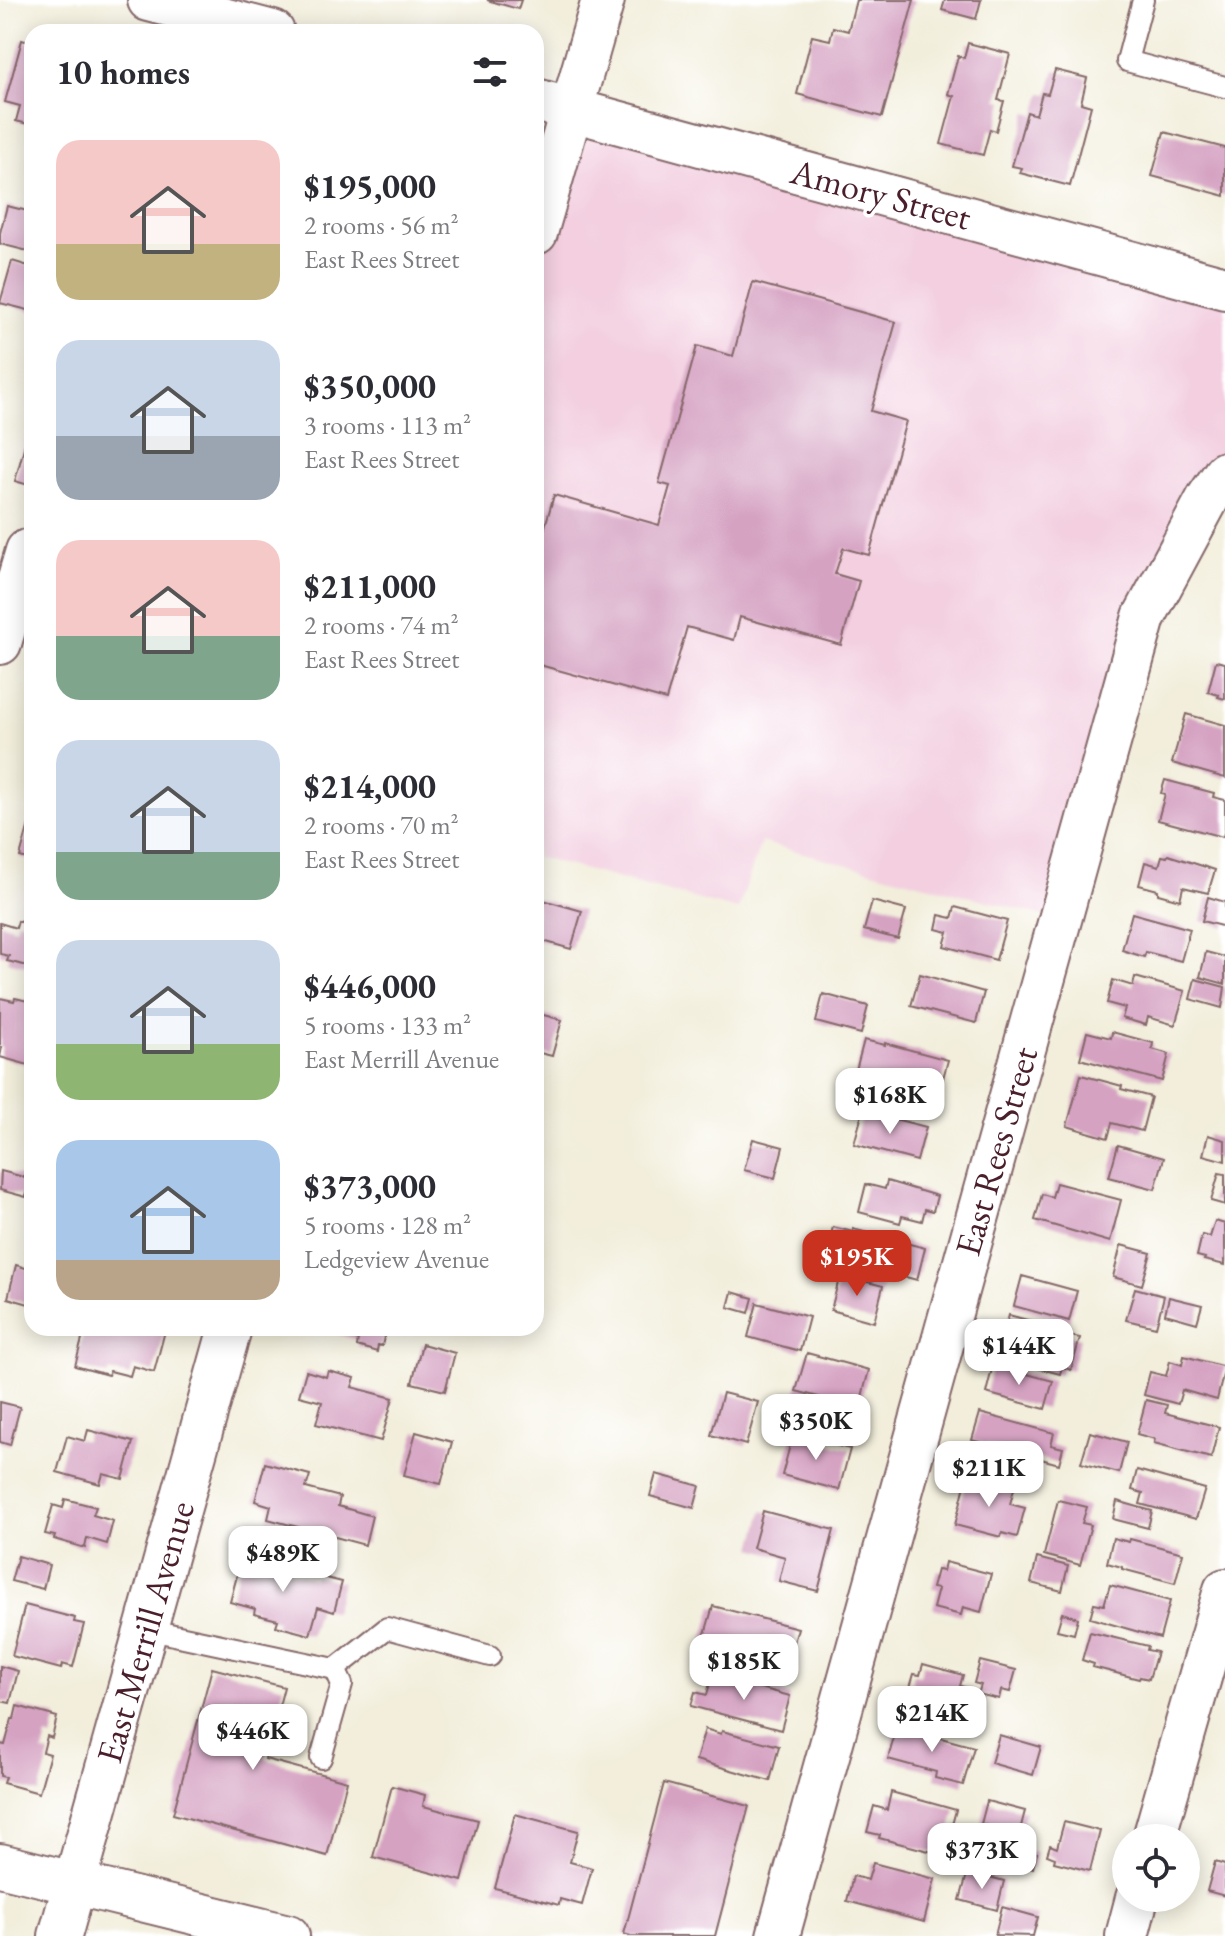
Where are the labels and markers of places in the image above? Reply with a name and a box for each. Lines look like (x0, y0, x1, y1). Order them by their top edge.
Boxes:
pin: $168K (834, 1068, 946, 1136)
pin: $195K (801, 1230, 913, 1298)
pin: $144K (963, 1319, 1075, 1387)
pin: $350K (760, 1394, 872, 1462)
pin: $211K (933, 1441, 1045, 1509)
pin: $489K (227, 1526, 339, 1594)
pin: $185K (688, 1634, 800, 1702)
pin: $214K (876, 1686, 988, 1754)
pin: $446K (197, 1704, 309, 1772)
pin: $373K (926, 1823, 1038, 1891)

